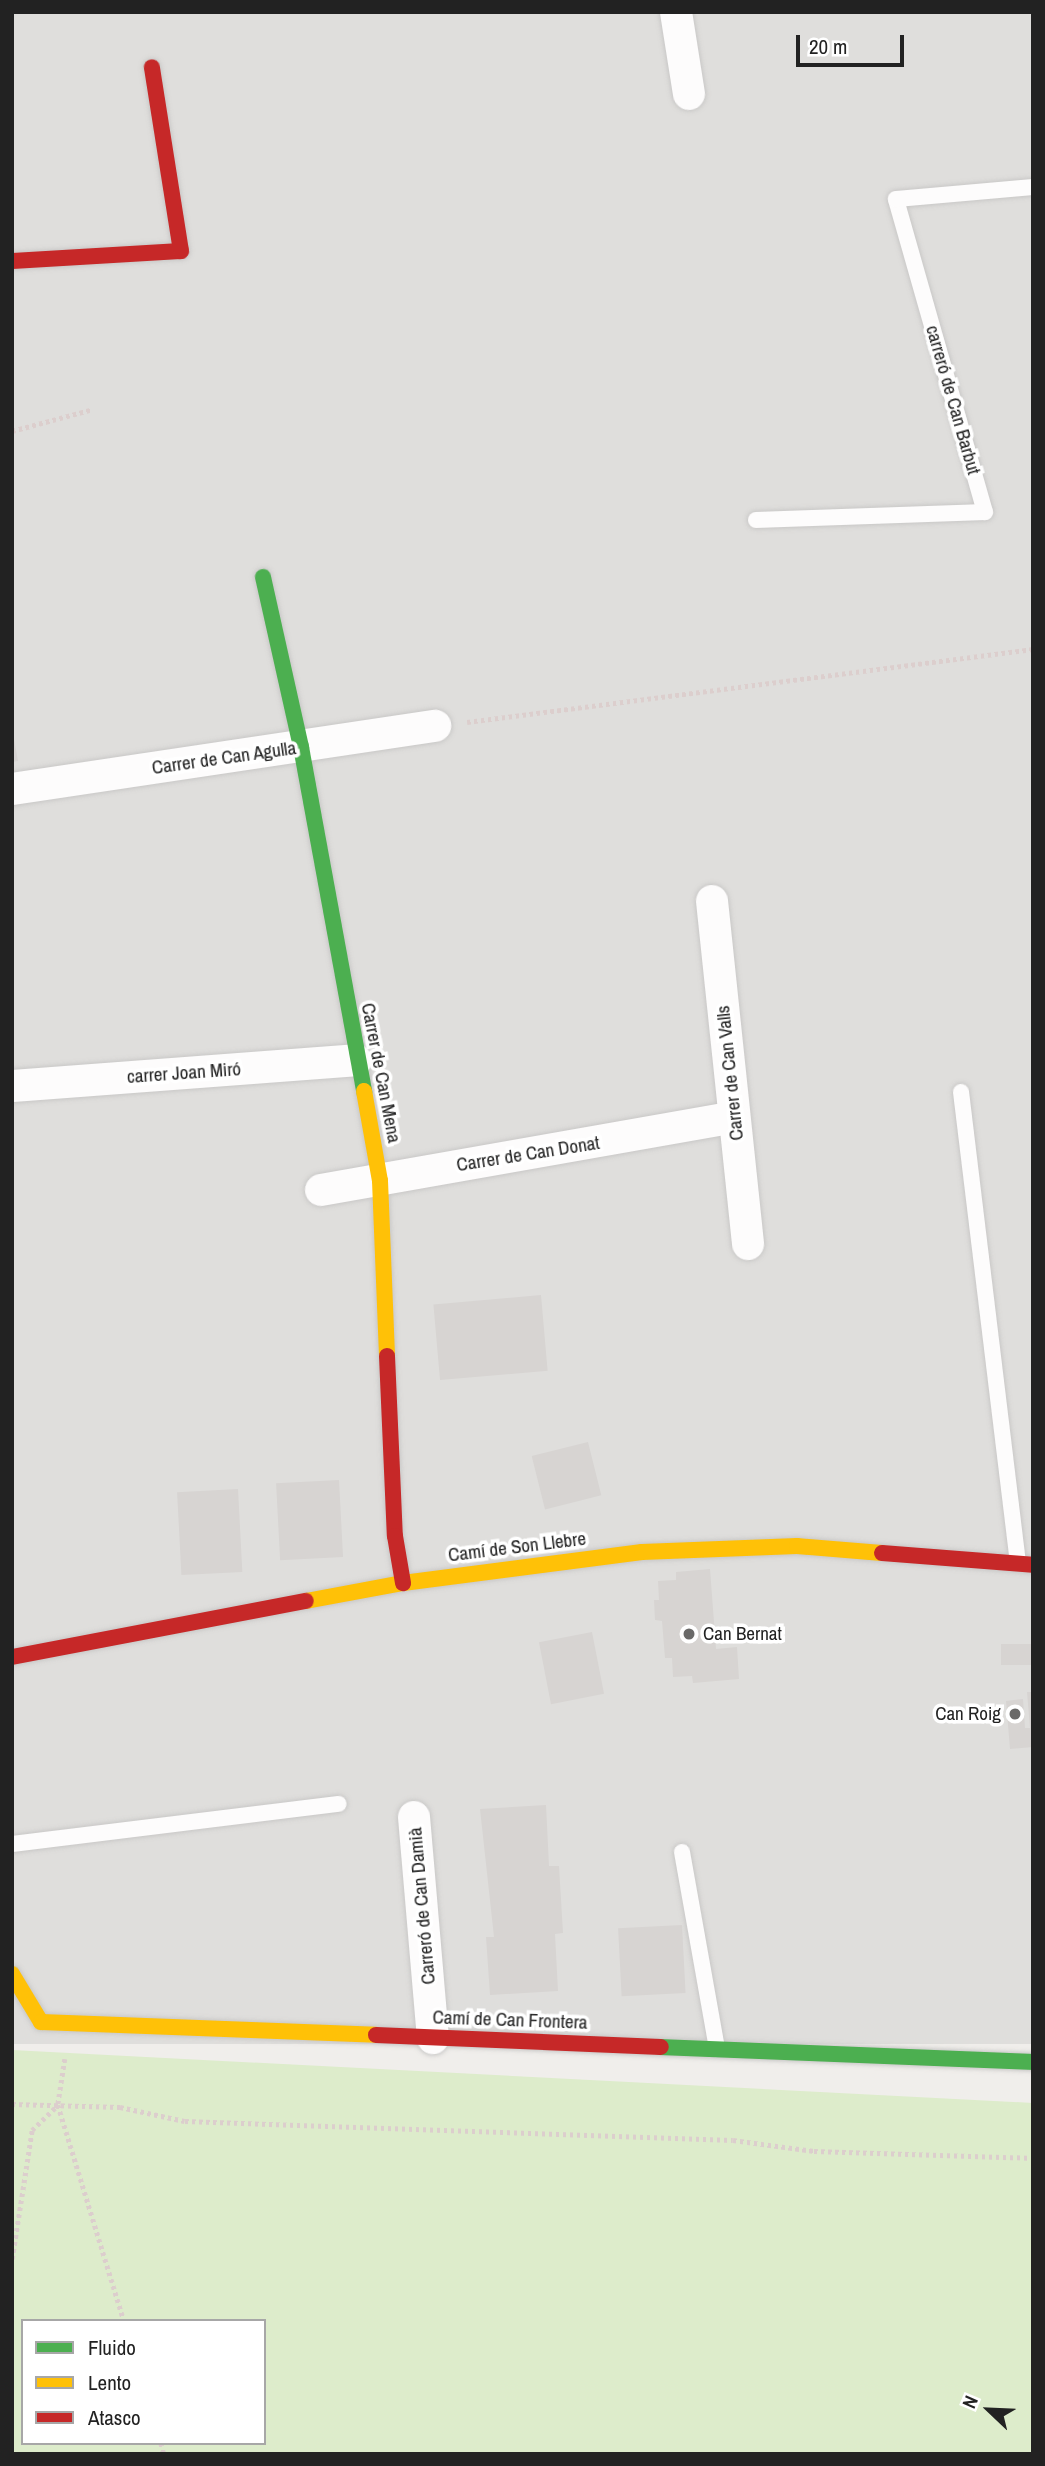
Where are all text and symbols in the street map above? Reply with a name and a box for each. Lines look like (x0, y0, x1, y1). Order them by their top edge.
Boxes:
scale bar (800, 21, 908, 65)
text: 20 m (809, 32, 847, 61)
street label: carreró de Can Barbut (921, 323, 985, 477)
street label: Carrer de Can Agulla (150, 737, 298, 779)
street label: Carrer de Can Mena (356, 1001, 406, 1145)
street label: Carrer de Can Valls (712, 1004, 748, 1142)
street label: carrer Joan Miró (126, 1058, 242, 1088)
street label: Carrer de Can Donat (455, 1131, 601, 1177)
street label: Camí de Son Llebre (447, 1527, 587, 1567)
place label: Can Bernat (703, 1623, 782, 1645)
marker: Can Bernat (681, 1626, 697, 1642)
place label: Can Roig (935, 1703, 1001, 1725)
marker: Can Roig (1007, 1706, 1023, 1722)
street label: Carreró de Can Damià (404, 1827, 440, 1985)
street label: Camí de Can Frontera (432, 2006, 588, 2034)
legend (21, 2319, 266, 2445)
text: Fluido (88, 2333, 136, 2362)
text: Lento (88, 2368, 131, 2397)
north arrow (954, 2375, 1024, 2445)
text: N (956, 2392, 984, 2412)
text: Atasco (88, 2403, 141, 2432)

